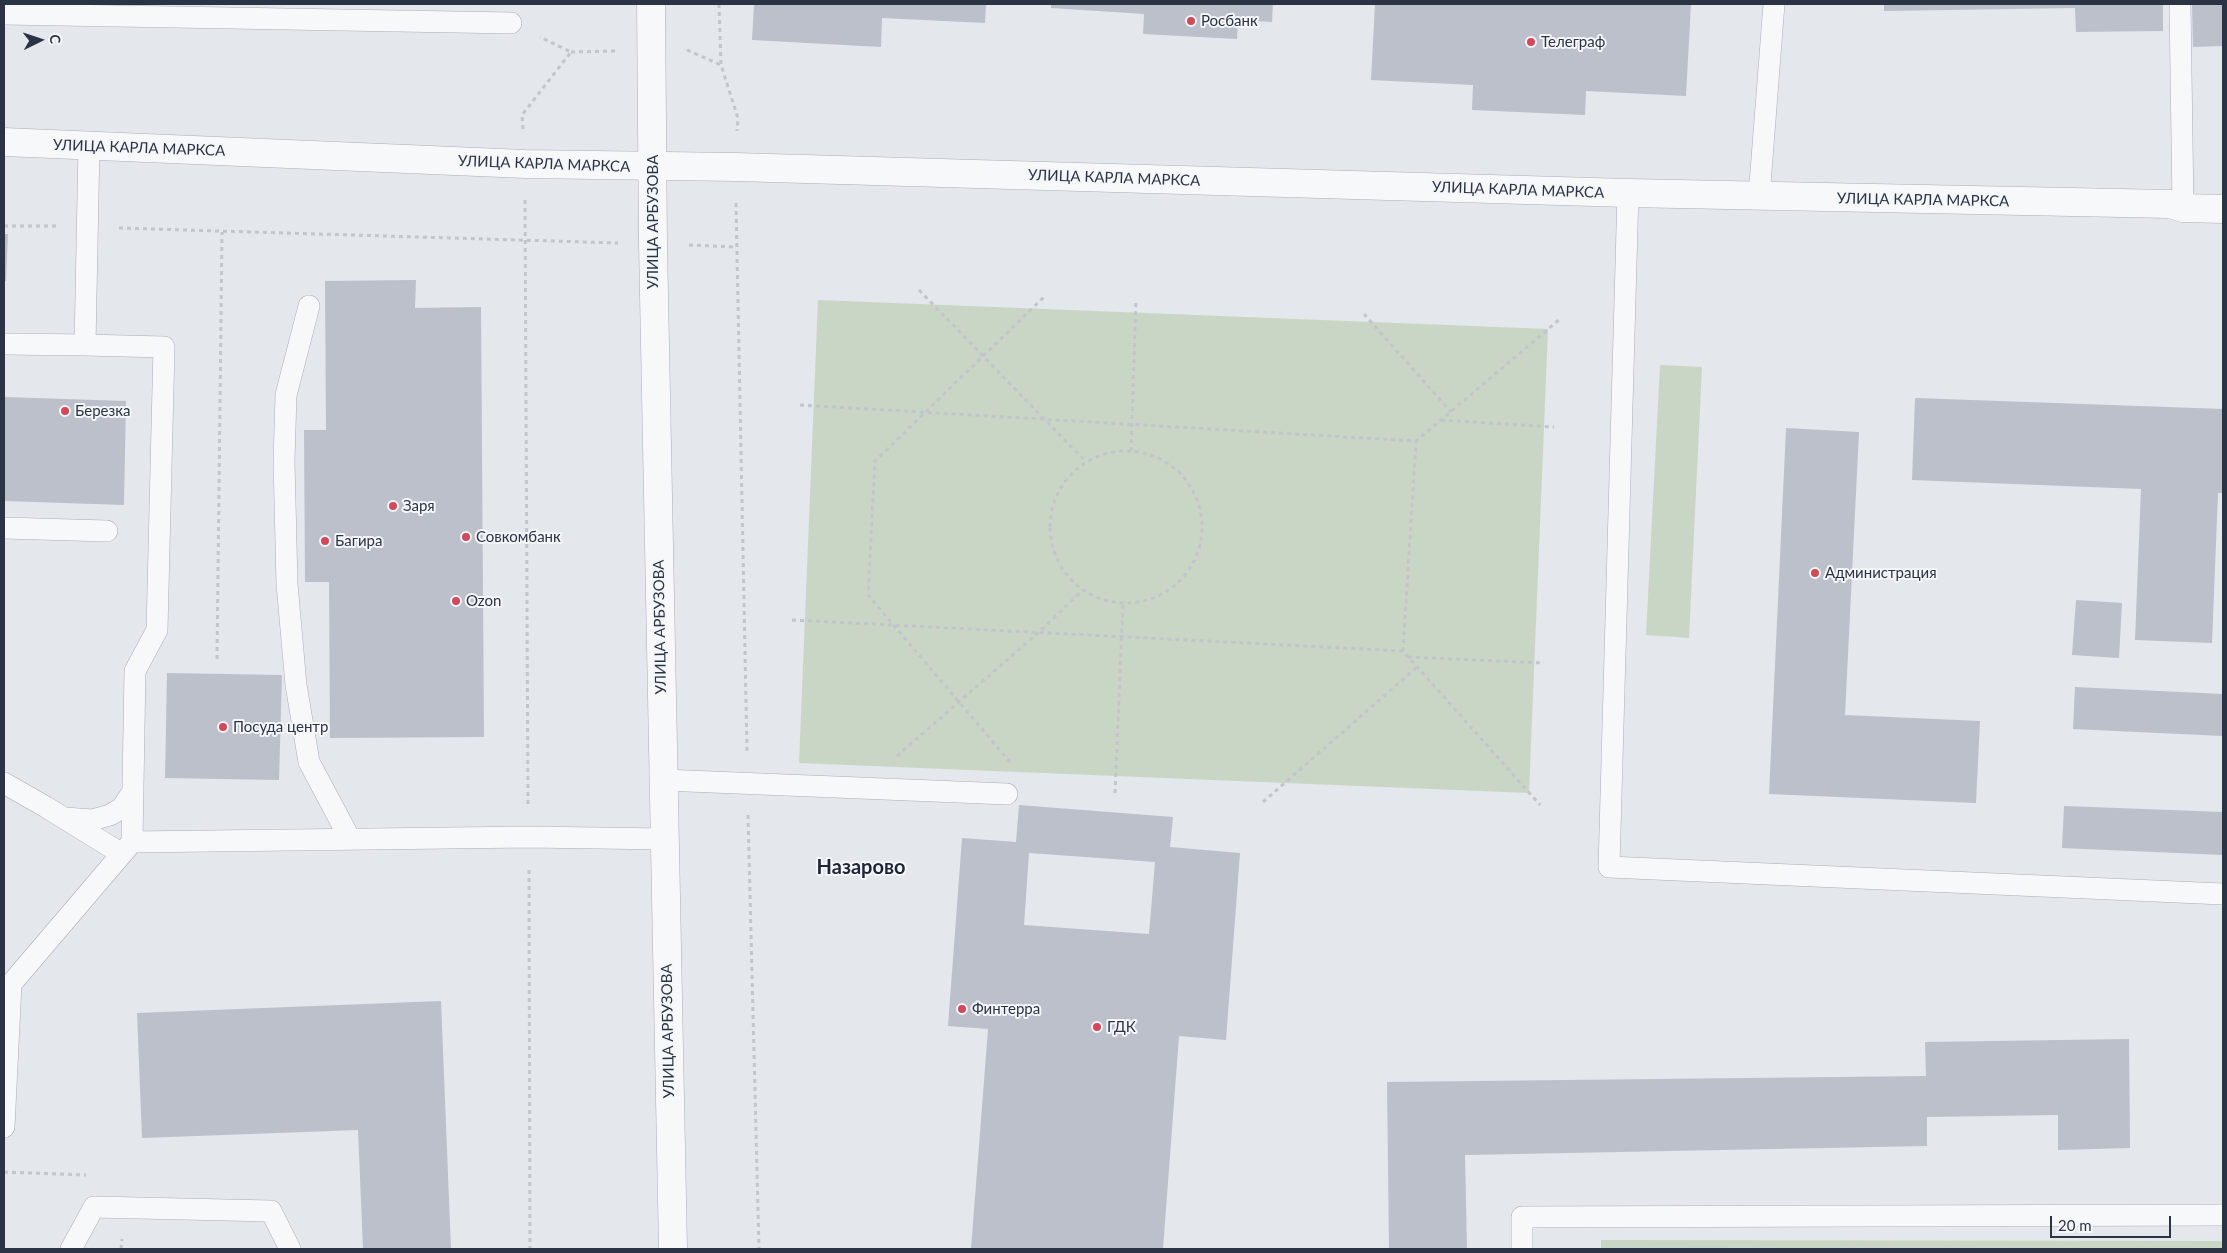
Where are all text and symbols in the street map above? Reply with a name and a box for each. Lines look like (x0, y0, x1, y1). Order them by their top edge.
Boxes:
place label: Росбанк (1201, 12, 1258, 30)
north arrow (15, 15, 65, 65)
marker: Росбанк (1185, 15, 1197, 27)
place label: Телеграф (1541, 33, 1605, 51)
text: С (47, 34, 64, 44)
marker: Телеграф (1525, 36, 1537, 48)
street label: УЛИЦА КАРЛА МАРКСА (53, 136, 225, 160)
street label: УЛИЦА КАРЛА МАРКСА (458, 152, 630, 176)
street label: УЛИЦА АРБУЗОВА (644, 155, 662, 289)
street label: УЛИЦА КАРЛА МАРКСА (1028, 166, 1200, 190)
street label: УЛИЦА КАРЛА МАРКСА (1432, 178, 1604, 202)
street label: УЛИЦА КАРЛА МАРКСА (1837, 189, 2009, 211)
place label: Березка (75, 402, 130, 420)
marker: Березка (59, 405, 71, 417)
place label: Заря (403, 497, 435, 515)
marker: Заря (387, 500, 399, 512)
place label: Совкомбанк (476, 528, 561, 546)
marker: Совкомбанк (460, 531, 472, 543)
place label: Багира (335, 532, 382, 550)
marker: Багира (319, 535, 331, 547)
street label: УЛИЦА АРБУЗОВА (650, 560, 670, 694)
place label: Администрация (1825, 564, 1937, 582)
marker: Администрация (1809, 567, 1821, 579)
place label: Ozon (466, 592, 501, 610)
marker: Ozon (450, 595, 462, 607)
place label: Посуда центр (233, 718, 328, 736)
marker: Посуда центр (217, 721, 229, 733)
district label: Назарово (817, 856, 905, 880)
street label: УЛИЦА АРБУЗОВА (658, 964, 678, 1098)
place label: Финтерра (972, 1000, 1040, 1018)
marker: Финтерра (956, 1003, 968, 1015)
place label: ГДК (1107, 1018, 1136, 1036)
marker: ГДК (1091, 1021, 1103, 1033)
scale bar (2052, 1206, 2173, 1238)
text: 20 m (2058, 1216, 2092, 1234)

